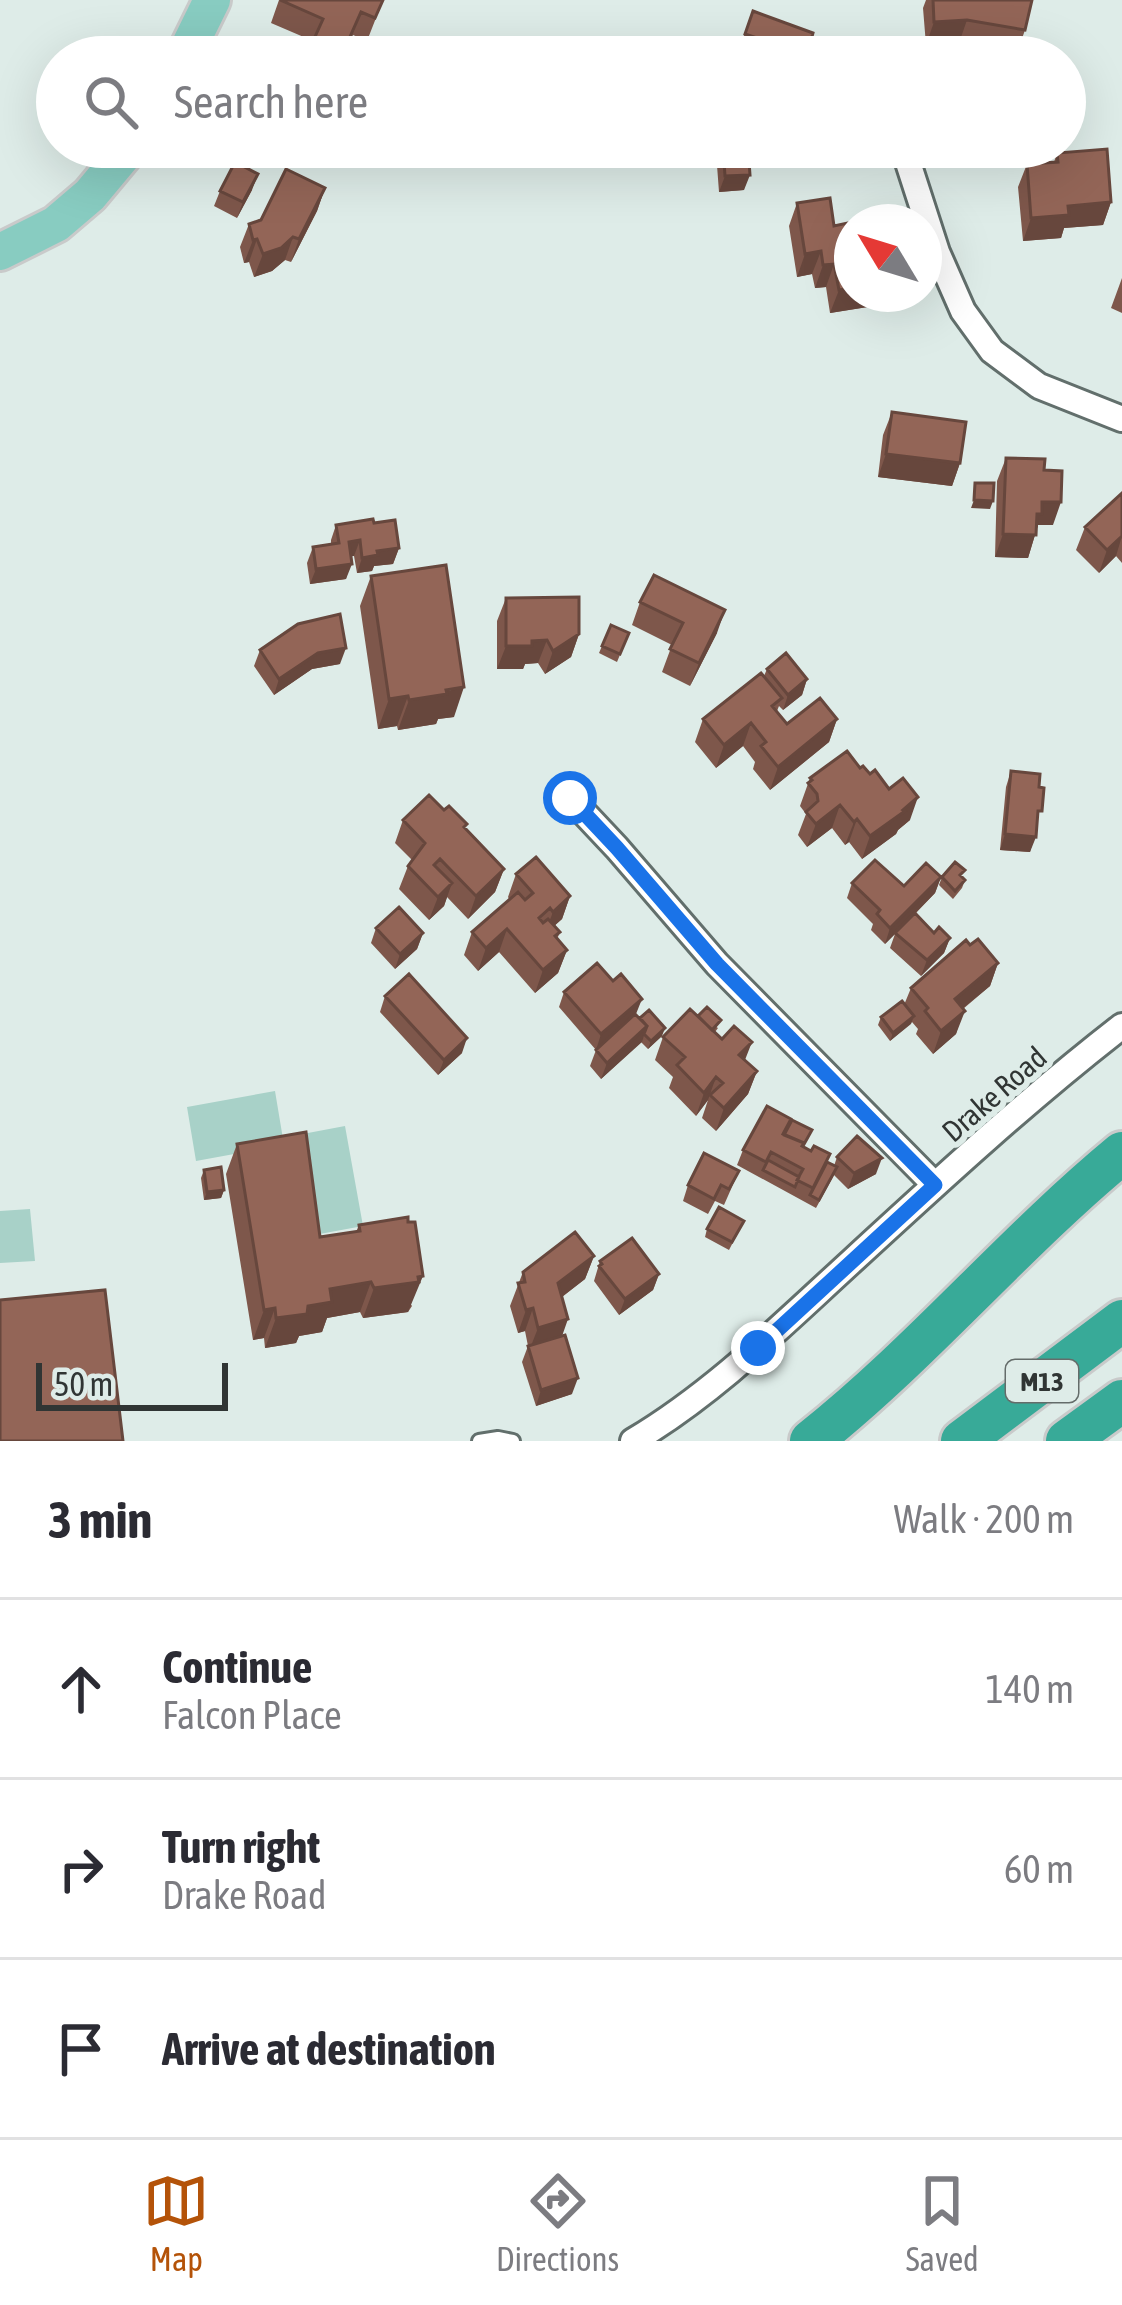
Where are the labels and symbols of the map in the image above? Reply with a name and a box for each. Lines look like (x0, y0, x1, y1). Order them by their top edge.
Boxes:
north arrow (834, 204, 942, 312)
route start (543, 771, 597, 825)
street label: Drake Road (935, 1040, 1053, 1148)
route end (731, 1321, 785, 1375)
scale bar (36, 1357, 228, 1410)
road number: M13 (1006, 1360, 1078, 1402)

